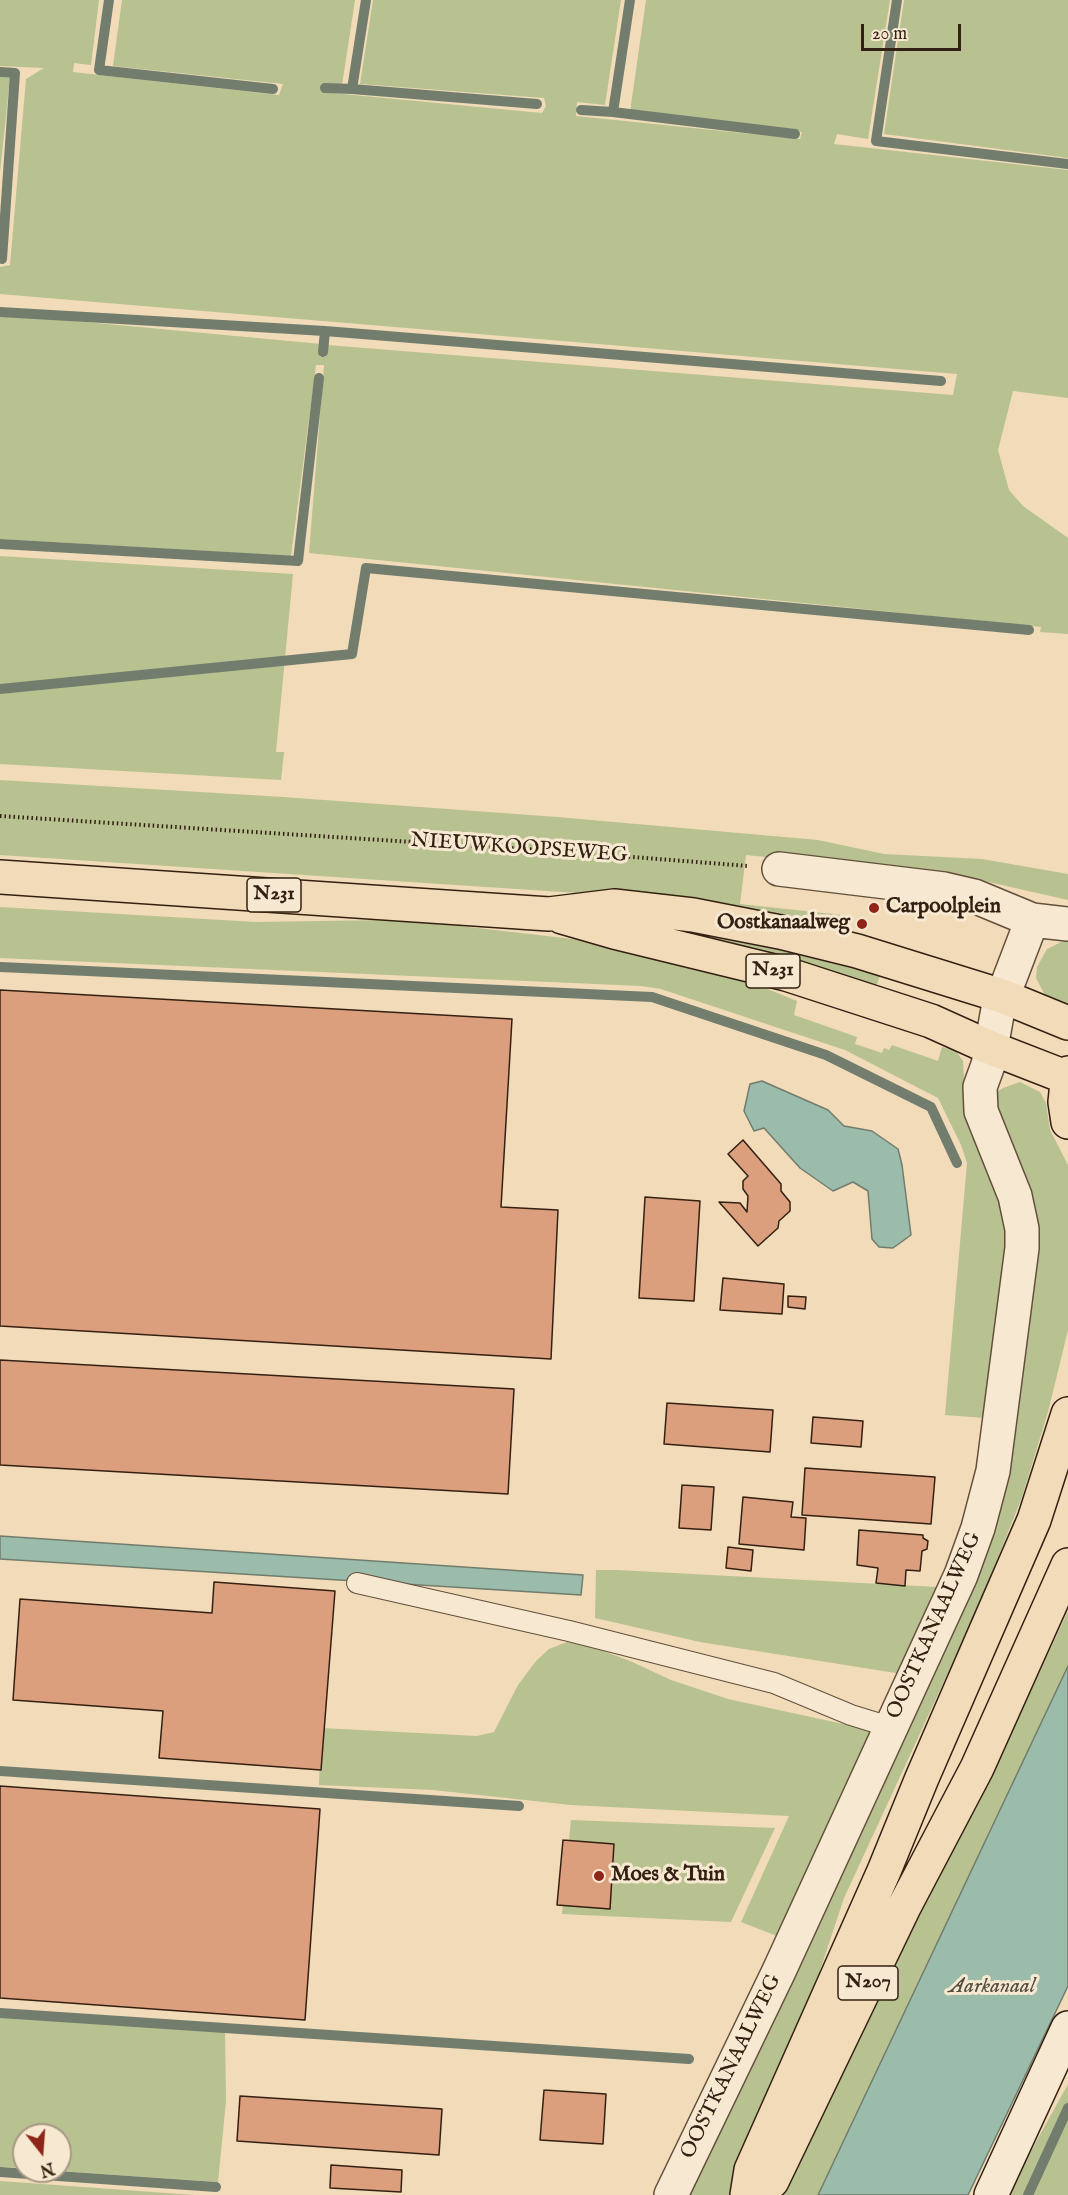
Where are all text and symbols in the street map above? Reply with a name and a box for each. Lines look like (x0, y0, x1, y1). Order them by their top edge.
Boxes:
scale bar (864, 12, 964, 50)
text: 20 m (872, 23, 907, 46)
street label: NIEUWKOOPSEWEG (410, 829, 628, 869)
road number: N231 (247, 878, 301, 912)
place label: Carpoolplein (886, 895, 1001, 921)
marker: Carpoolplein (867, 901, 881, 915)
place label: Oostkanaalweg (717, 911, 850, 937)
marker: Oostkanaalweg (855, 917, 869, 931)
road number: N231 (746, 954, 800, 988)
street label: OOSTKANAALWEG (882, 1529, 988, 1723)
place label: Moes & Tuin (611, 1863, 725, 1889)
marker: Moes & Tuin (592, 1869, 606, 1883)
road number: N207 (838, 1966, 898, 2000)
street label: OOSTKANAALWEG (676, 1971, 788, 2163)
water label: Aarkanaal (949, 1974, 1035, 2000)
north arrow (12, 2123, 72, 2183)
text: N (37, 2157, 56, 2180)

